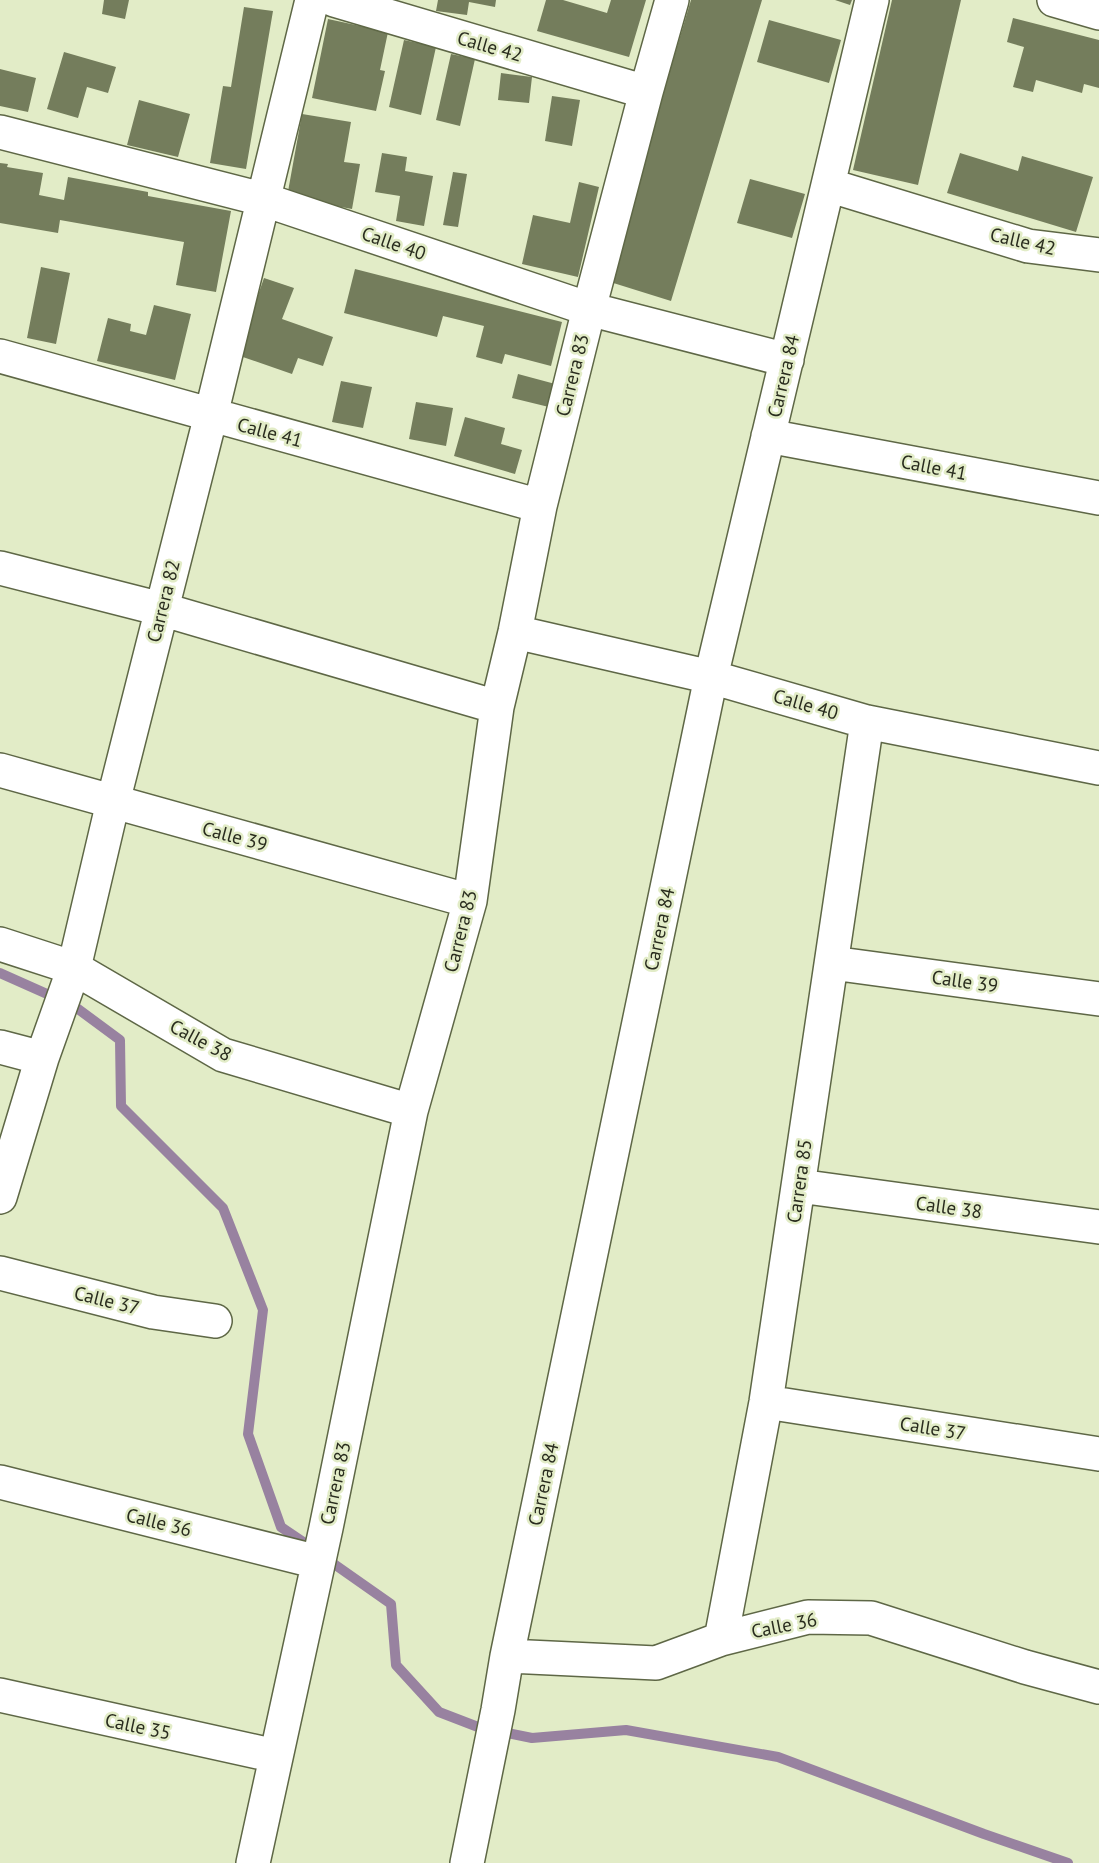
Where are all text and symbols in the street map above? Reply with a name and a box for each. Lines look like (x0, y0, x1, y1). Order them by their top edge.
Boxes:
street label: Calle 42 (455, 25, 525, 67)
street label: Calle 40 (359, 221, 429, 265)
street label: Calle 42 (988, 222, 1058, 260)
street label: Carrera 83 (550, 331, 594, 419)
street label: Carrera 84 (762, 332, 804, 420)
street label: Calle 41 (235, 412, 305, 452)
street label: Calle 41 (899, 449, 969, 485)
street label: Carrera 82 (141, 557, 185, 645)
street label: Calle 40 (771, 683, 841, 725)
street label: Calle 39 (200, 816, 270, 856)
street label: Carrera 84 (639, 885, 679, 973)
street label: Carrera 83 (438, 887, 482, 975)
street label: Calle 39 (930, 964, 1000, 998)
street label: Calle 38 (166, 1014, 236, 1066)
street label: Carrera 85 (781, 1138, 817, 1224)
street label: Calle 38 (914, 1190, 984, 1224)
street label: Calle 37 (72, 1280, 142, 1320)
street label: Calle 37 (898, 1411, 968, 1445)
street label: Carrera 83 (315, 1439, 355, 1527)
street label: Carrera 84 (523, 1440, 563, 1528)
street label: Calle 36 (124, 1502, 194, 1542)
street label: Calle 36 (749, 1607, 819, 1643)
street label: Calle 35 (103, 1707, 173, 1745)

